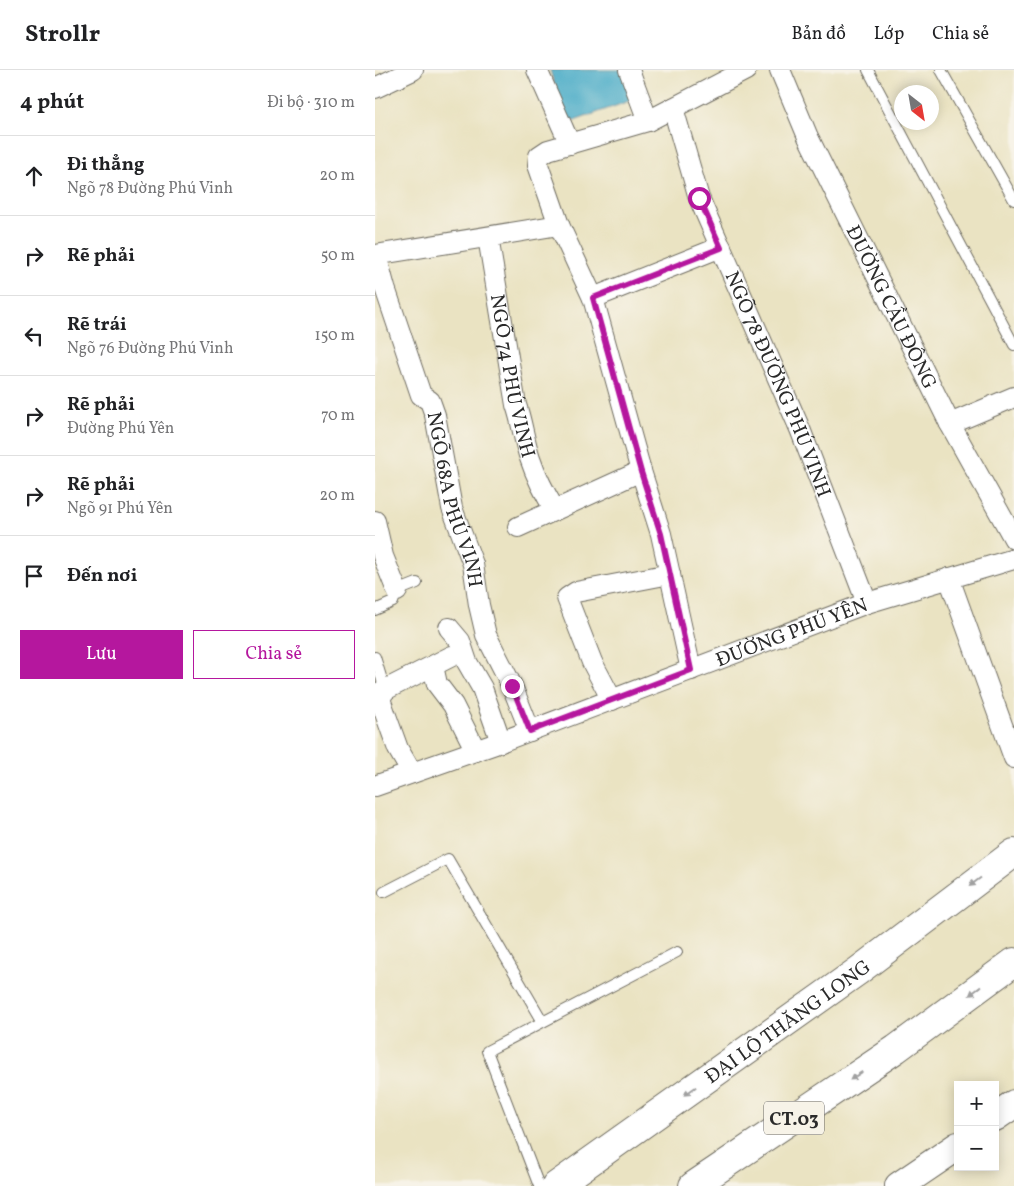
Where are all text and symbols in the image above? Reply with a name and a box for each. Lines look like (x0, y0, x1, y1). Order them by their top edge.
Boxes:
text: Strollr (25, 18, 100, 52)
text: Bản đồ (792, 22, 846, 47)
text: Lớp (874, 22, 904, 47)
text: Chia sẻ (932, 22, 989, 47)
north arrow (894, 85, 939, 130)
text: 4 phút (20, 88, 84, 117)
text: Đi bộ · 310 m (267, 92, 355, 114)
text: Đi thẳng (67, 152, 144, 178)
icon: ahead (20, 162, 48, 190)
text: 20 m (320, 165, 355, 187)
text: Ngõ 78 Đường Phú Vinh (67, 178, 233, 200)
route start (688, 187, 711, 210)
street label: ĐƯỜNG CẦU ĐÔNG (838, 221, 943, 394)
icon: right (20, 242, 48, 270)
text: Rẽ phải (67, 243, 135, 269)
text: 50 m (321, 245, 355, 267)
street label: NGÕ 78 ĐƯỜNG PHÚ VINH (717, 267, 837, 502)
street label: NGÕ 74 PHÚ VINH (482, 292, 541, 461)
text: Rẽ trái (67, 312, 127, 338)
icon: left (20, 322, 48, 350)
text: 150 m (314, 325, 355, 347)
text: Ngõ 76 Đường Phú Vinh (67, 338, 233, 360)
text: Rẽ phải (67, 392, 135, 418)
icon: right (20, 402, 48, 430)
text: 70 m (321, 405, 355, 427)
street label: NGÕ 68A PHÚ VINH (419, 410, 488, 589)
text: Đường Phú Yên (67, 418, 174, 440)
text: Rẽ phải (67, 472, 135, 498)
icon: right (20, 482, 48, 510)
text: 20 m (320, 485, 355, 507)
text: Ngõ 91 Phú Yên (67, 498, 173, 520)
icon: arrive (20, 562, 48, 590)
text: Đến nơi (67, 563, 137, 589)
street label: ĐƯỜNG PHÚ YÊN (712, 592, 872, 675)
button: Lưu (20, 630, 183, 679)
button: Chia sẻ (193, 630, 355, 679)
route end (501, 675, 524, 698)
one-way arrow (969, 877, 982, 888)
street label: ĐẠI LỘ THĂNG LONG (700, 954, 877, 1092)
one-way arrow (969, 986, 982, 997)
one-way arrow (849, 1072, 862, 1081)
map controls (954, 1081, 999, 1171)
button: + (954, 1081, 999, 1126)
one-way arrow (683, 1086, 697, 1096)
road number: CT.03 (764, 1102, 824, 1134)
button: − (954, 1126, 999, 1171)

